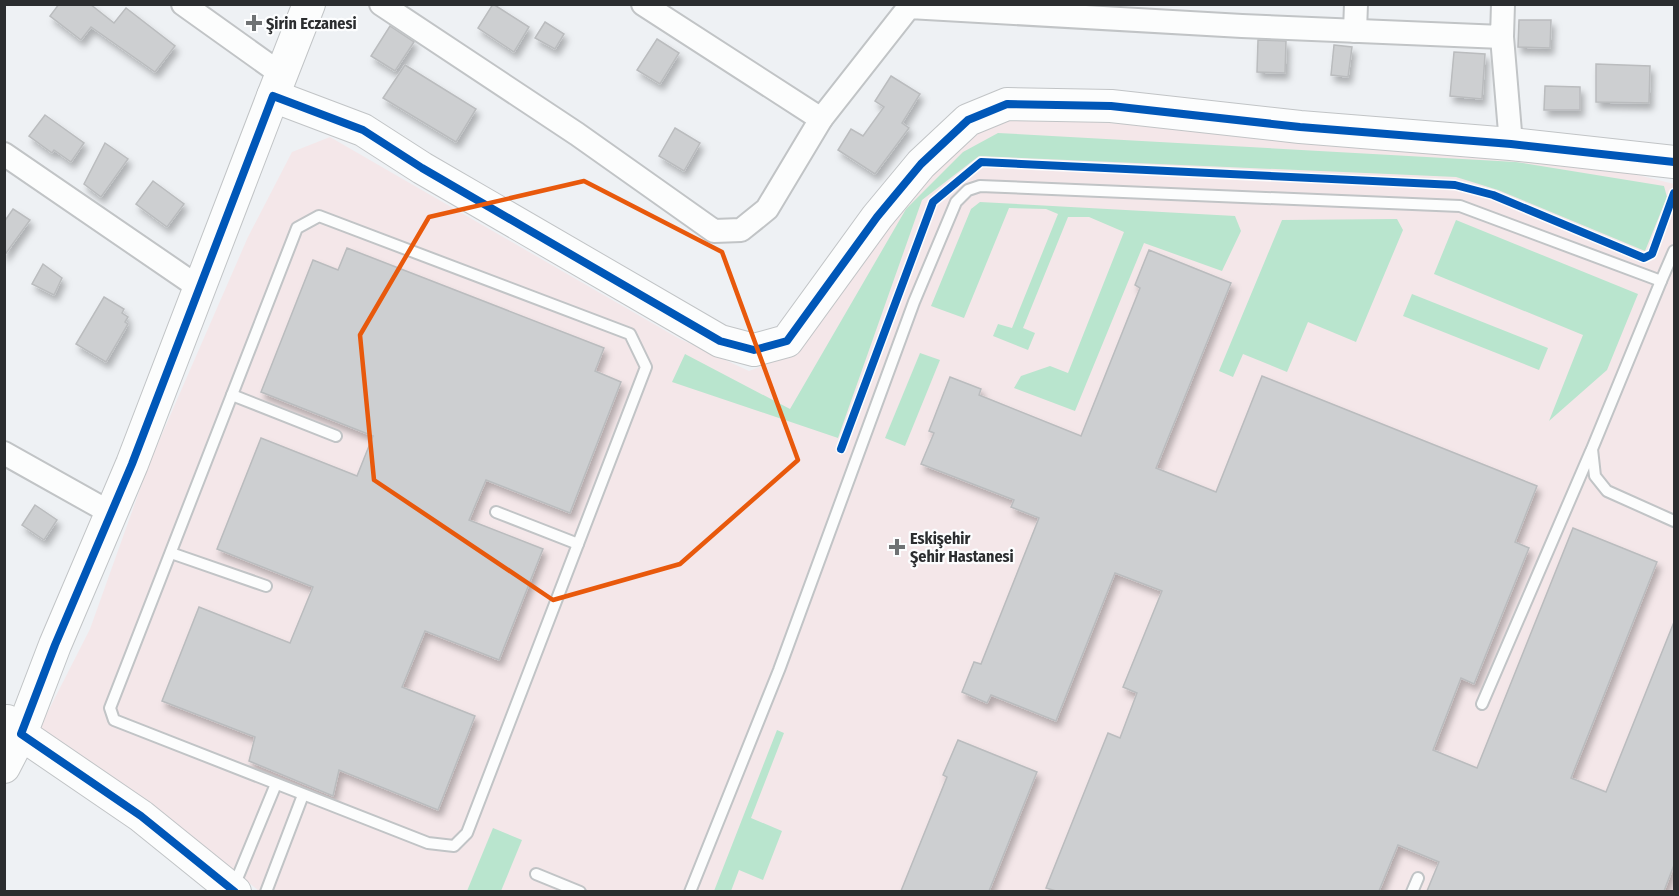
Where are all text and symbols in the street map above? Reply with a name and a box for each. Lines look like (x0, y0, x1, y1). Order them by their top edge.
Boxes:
place label: Şirin Eczanesi (266, 14, 357, 35)
marker: Şirin Eczanesi (247, 16, 261, 30)
place label: Eskişehir Şehir Hastanesi (910, 529, 1014, 568)
marker: Eskişehir Şehir Hastanesi (888, 538, 906, 556)

